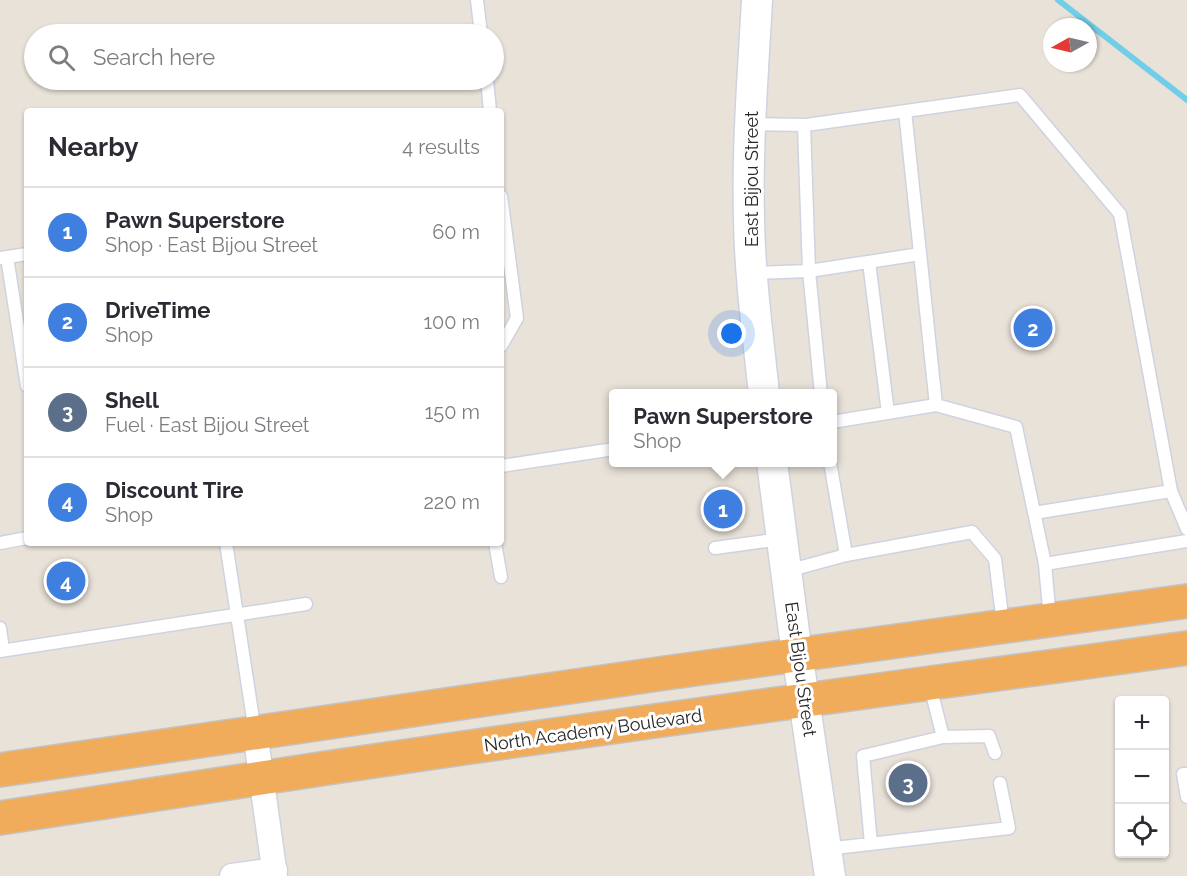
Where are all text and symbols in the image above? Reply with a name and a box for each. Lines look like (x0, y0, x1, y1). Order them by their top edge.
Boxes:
north arrow (1043, 18, 1097, 72)
search box (24, 24, 504, 90)
icon: search (45, 41, 78, 74)
text: Search here (93, 44, 215, 70)
street label: East Bijou Street (741, 111, 762, 247)
text: Nearby (48, 132, 138, 162)
text: 4 results (402, 135, 480, 159)
text: Pawn Superstore (105, 207, 284, 233)
text: 1 (63, 220, 72, 244)
text: 60 m (432, 220, 480, 244)
text: Shop · East Bijou Street (105, 233, 318, 257)
text: DriveTime (105, 297, 210, 323)
pin: 2 (1014, 306, 1052, 350)
text: 2 (62, 310, 73, 334)
text: 100 m (423, 310, 480, 334)
your location (717, 319, 746, 348)
text: Shop (105, 323, 153, 347)
text: Shell (105, 387, 159, 413)
popup (609, 389, 837, 467)
text: 3 (62, 400, 73, 424)
text: 150 m (425, 400, 480, 424)
text: Pawn Superstore (633, 403, 813, 429)
text: Fuel · East Bijou Street (105, 413, 310, 437)
text: Shop (633, 429, 681, 453)
text: Discount Tire (105, 477, 244, 503)
pin: 1 (704, 486, 742, 532)
text: 4 (62, 490, 73, 514)
text: 220 m (423, 490, 480, 514)
text: Shop (105, 503, 153, 527)
pin: 4 (46, 558, 86, 604)
street label: East Bijou Street (781, 600, 821, 738)
map controls (1115, 696, 1169, 858)
button: + (1115, 696, 1169, 750)
street label: North Academy Boulevard (483, 704, 703, 756)
button: − (1115, 750, 1169, 804)
pin: 3 (888, 760, 928, 806)
button: locate (1115, 804, 1169, 858)

